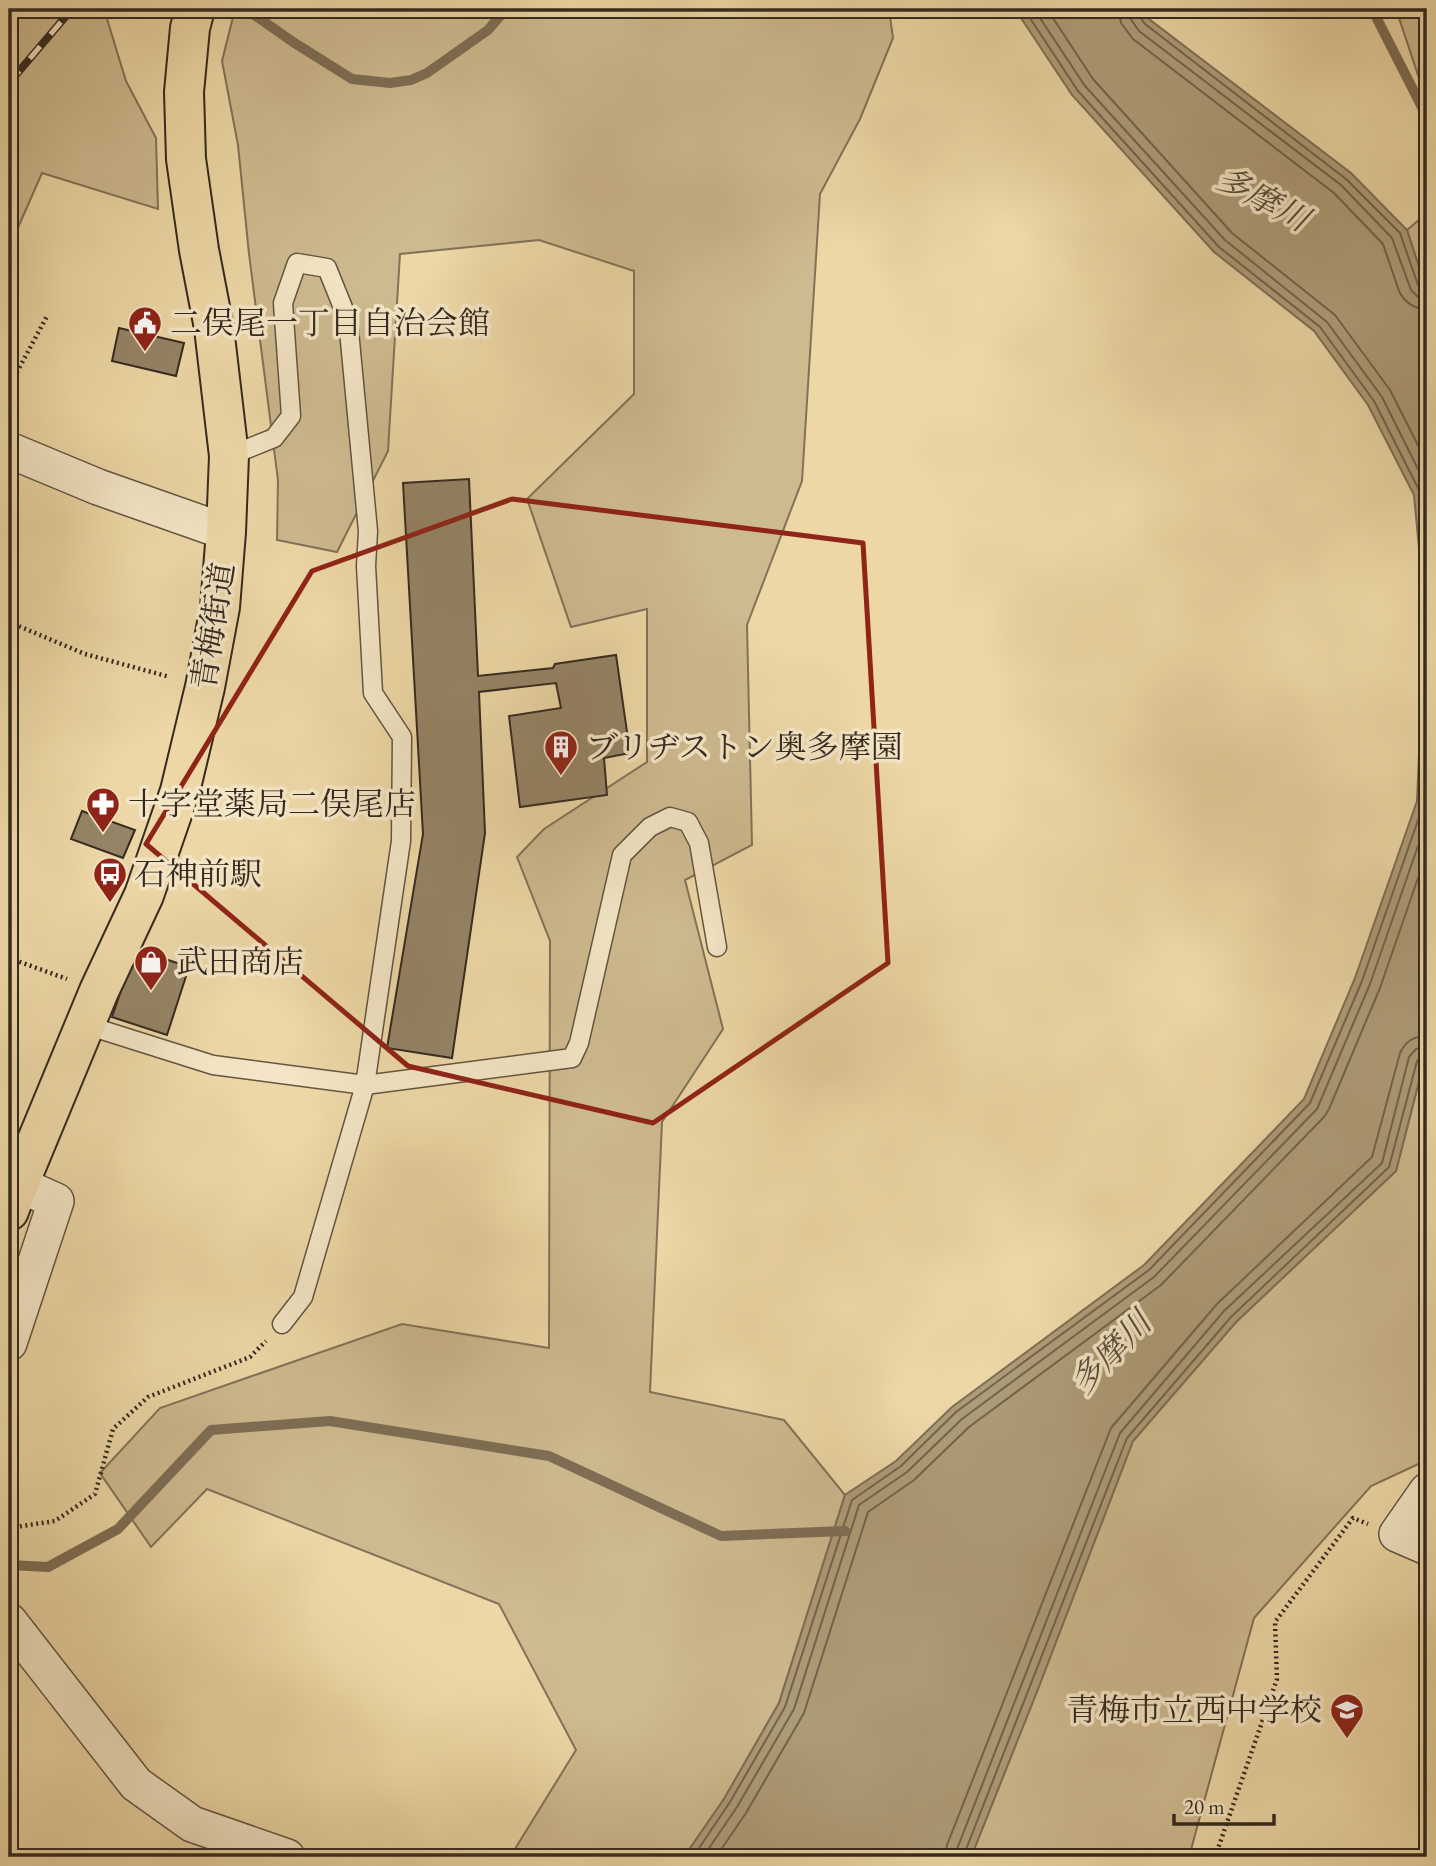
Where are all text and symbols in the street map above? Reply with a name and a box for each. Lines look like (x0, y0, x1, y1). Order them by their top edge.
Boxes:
water label: 多摩川 (1209, 156, 1319, 242)
place label: 二俣尾一丁目自治会館 (170, 302, 490, 344)
public building icon: 二俣尾一丁目自治会館 (126, 304, 164, 353)
street label: 青梅街道 (182, 559, 244, 693)
place label: ブリヂストン奥多摩園 (586, 726, 903, 768)
building icon: ブリヂストン奥多摩園 (542, 728, 580, 777)
place label: 十字堂薬局二俣尾店 (128, 783, 416, 825)
pharmacy icon: 十字堂薬局二俣尾店 (84, 785, 122, 834)
place label: 石神前駅 (134, 853, 262, 895)
bus stop icon: 石神前駅 (91, 855, 129, 904)
place label: 武田商店 (176, 941, 304, 983)
shop icon: 武田商店 (132, 943, 170, 992)
water label: 多摩川 (1061, 1300, 1162, 1403)
place label: 青梅市立西中学校 (1066, 1689, 1322, 1731)
school or university icon: 青梅市立西中学校 (1328, 1691, 1366, 1740)
scale bar (1174, 1782, 1273, 1826)
text: 20 m (1184, 1793, 1225, 1820)

